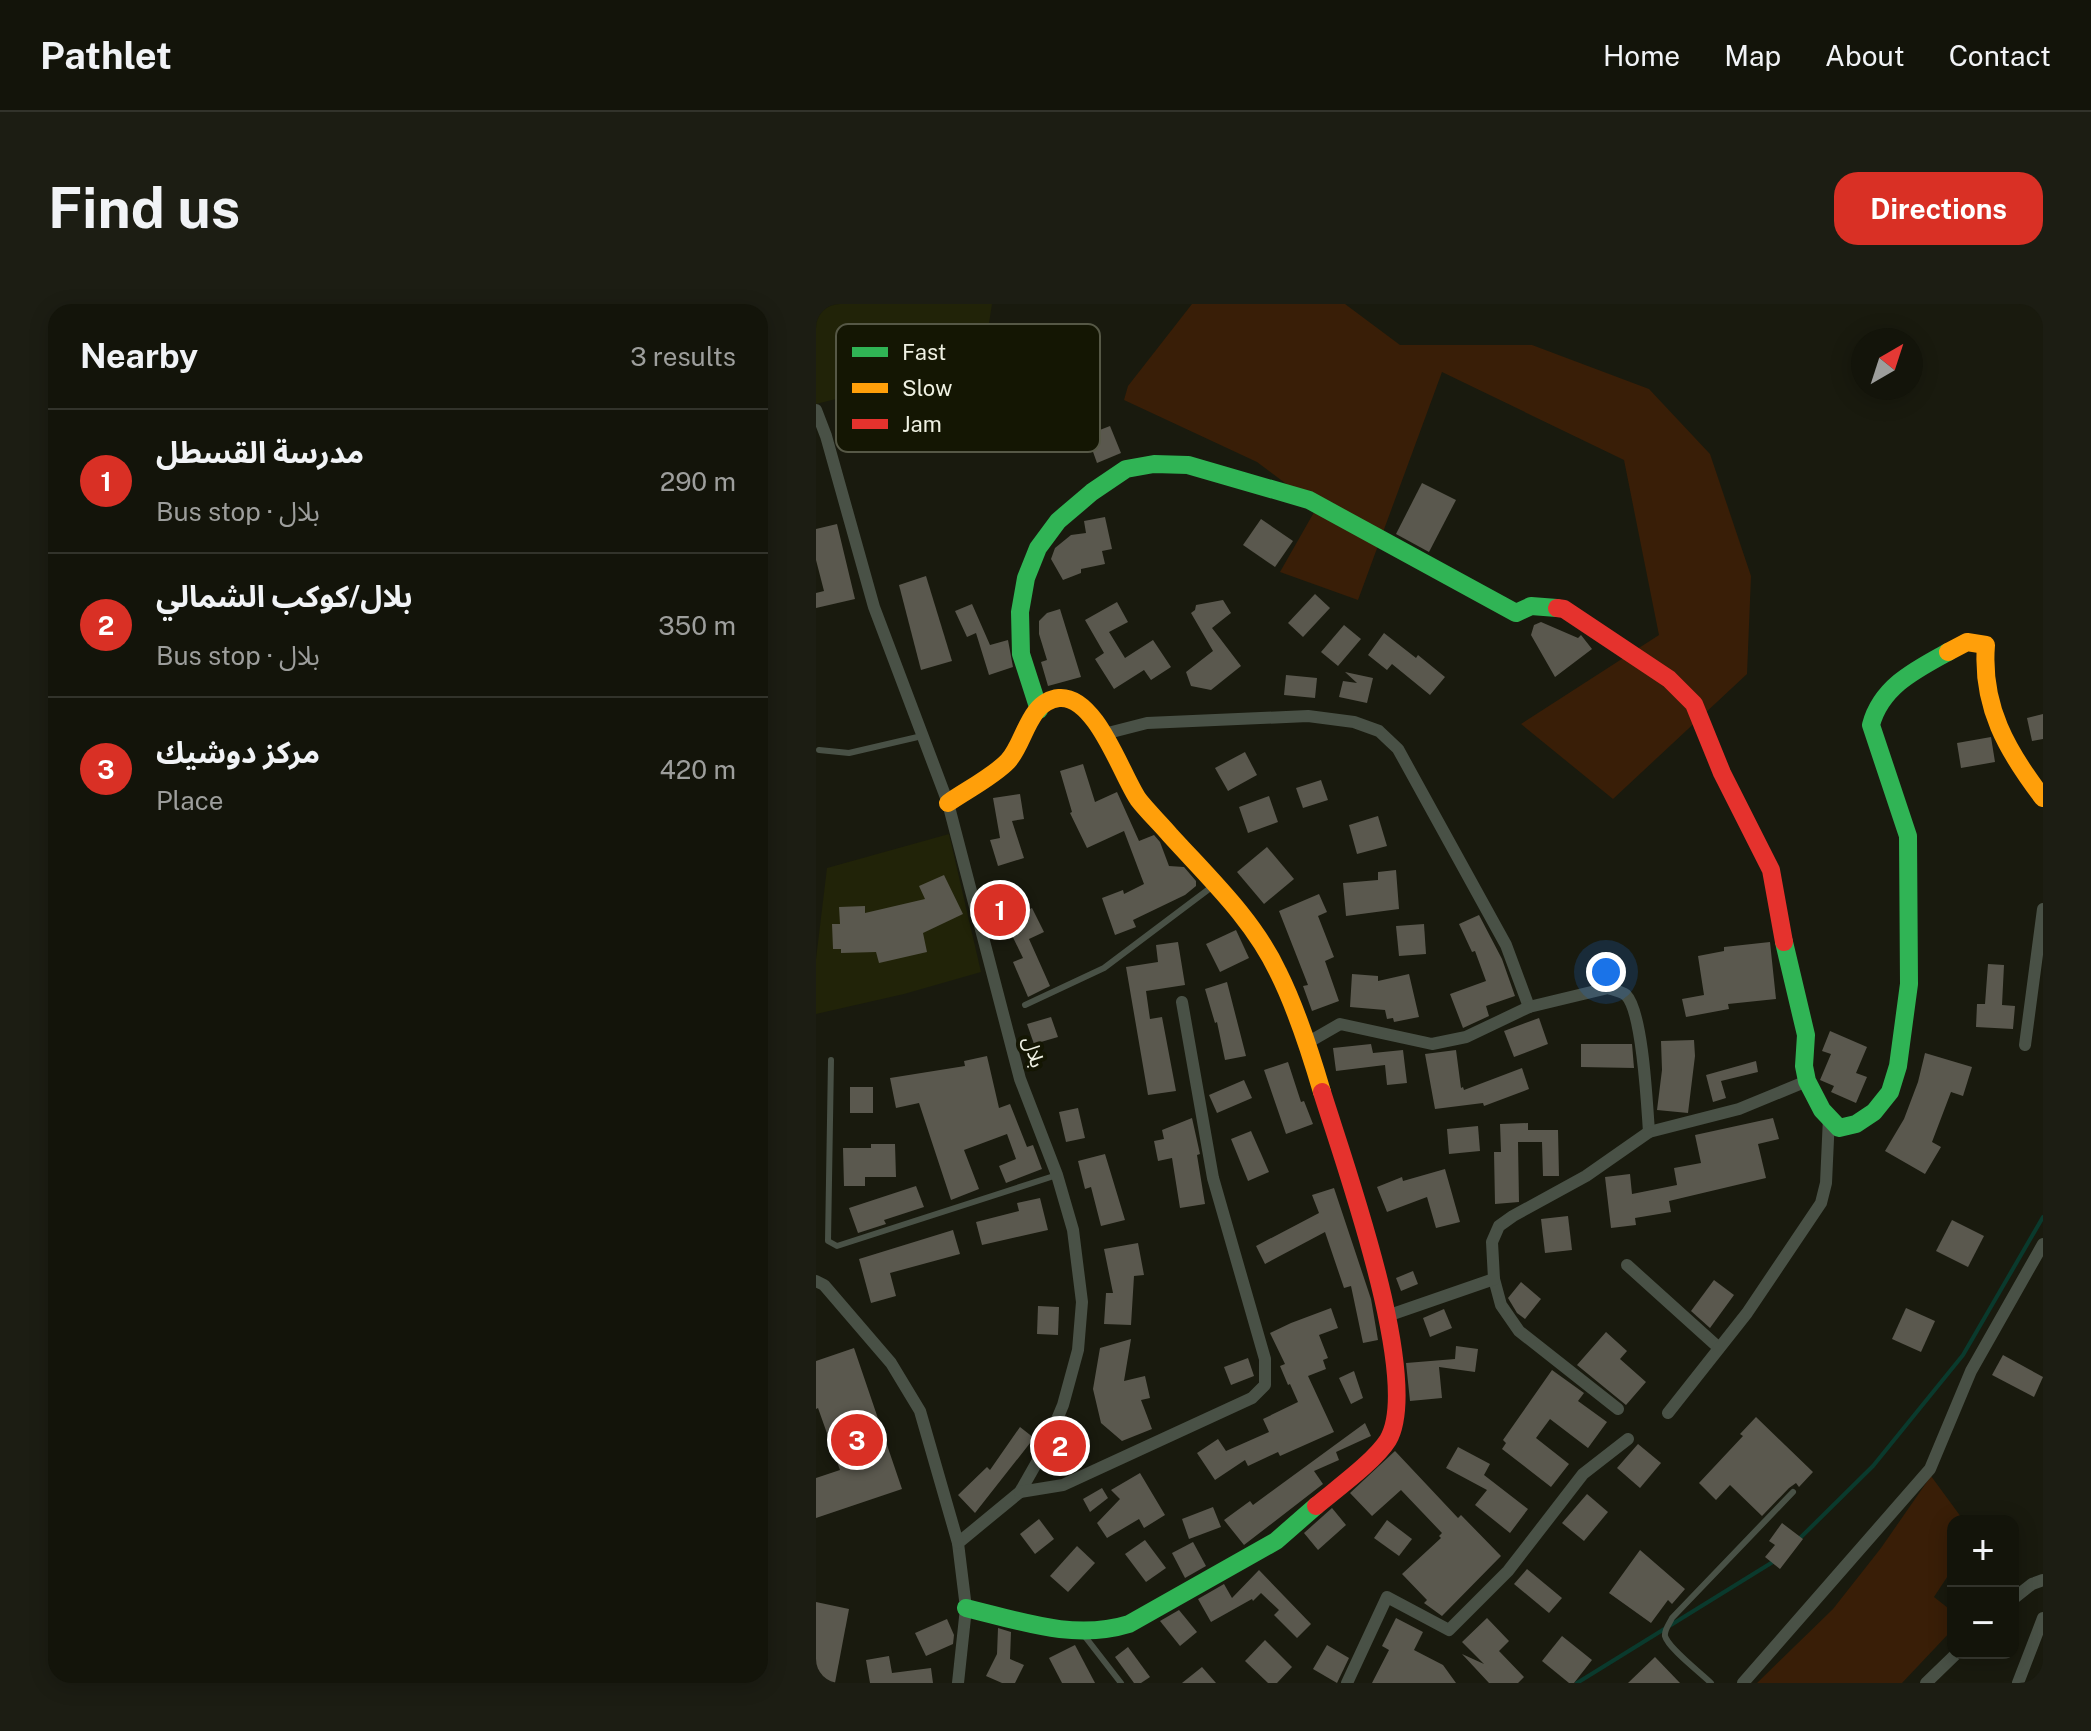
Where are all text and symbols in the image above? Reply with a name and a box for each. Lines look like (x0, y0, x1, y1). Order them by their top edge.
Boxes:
text: Pathlet (40, 33, 172, 78)
text: Home (1603, 39, 1680, 72)
text: Map (1724, 39, 1781, 72)
text: About (1825, 39, 1905, 72)
text: Contact (1949, 39, 2051, 72)
button: Directions (1834, 172, 2043, 245)
text: Find us (48, 175, 240, 241)
legend (836, 324, 1100, 452)
north arrow (1851, 328, 1923, 400)
text: Nearby (80, 336, 198, 376)
text: Fast (902, 339, 946, 365)
text: 3 results (630, 341, 736, 372)
text: Slow (902, 375, 952, 401)
text: Jam (902, 411, 942, 437)
text: مدرسة القسطل (156, 434, 364, 470)
text: 1 (100, 466, 112, 497)
text: 290 m (660, 466, 736, 497)
text: Bus stop · بلال (156, 496, 320, 527)
text: بلال/كوكب الشمالي (156, 578, 412, 614)
text: 2 (98, 610, 114, 641)
text: 350 m (658, 610, 736, 641)
text: Bus stop · بلال (156, 640, 320, 671)
text: مركز دوشيك (156, 734, 320, 770)
text: 3 (97, 754, 115, 785)
text: 420 m (659, 754, 736, 785)
text: Place (156, 785, 223, 816)
pin: 1 (974, 880, 1026, 940)
your location (1586, 952, 1626, 992)
street label: بلال (1018, 1034, 1050, 1070)
pin: 3 (831, 1410, 883, 1470)
pin: 2 (1034, 1416, 1086, 1476)
map controls (1947, 1515, 2019, 1659)
button: + (1947, 1515, 2019, 1587)
button: − (1947, 1587, 2019, 1659)

